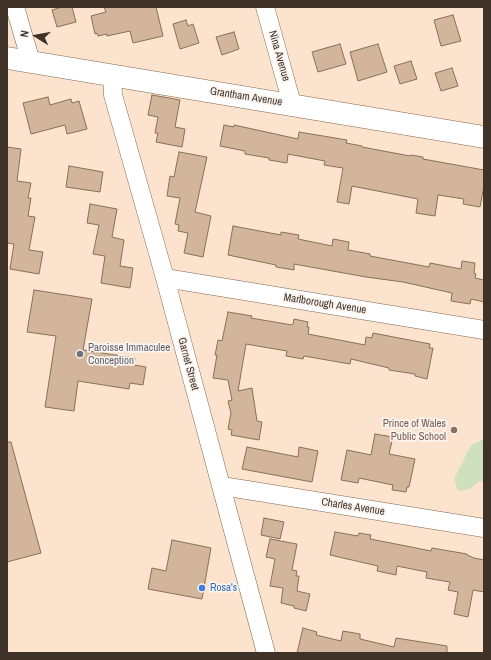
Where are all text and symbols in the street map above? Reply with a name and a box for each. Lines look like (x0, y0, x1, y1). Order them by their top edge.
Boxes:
north arrow (16, 16, 56, 56)
text: N (17, 29, 32, 38)
street label: Nina Avenue (265, 29, 293, 83)
street label: Grantham Avenue (209, 85, 283, 109)
street label: Marlborough Avenue (283, 291, 367, 317)
street label: Garnet Street (175, 336, 201, 392)
place label: Paroisse Immaculee Conception (88, 341, 170, 367)
marker: Paroisse Immaculee Conception (75, 349, 85, 359)
place label: Prince of Wales Public School (383, 417, 446, 443)
marker: Prince of Wales Public School (449, 425, 459, 435)
street label: Charles Avenue (320, 495, 386, 519)
place label: Rosa's (210, 581, 237, 595)
marker: Rosa's (197, 583, 207, 593)

